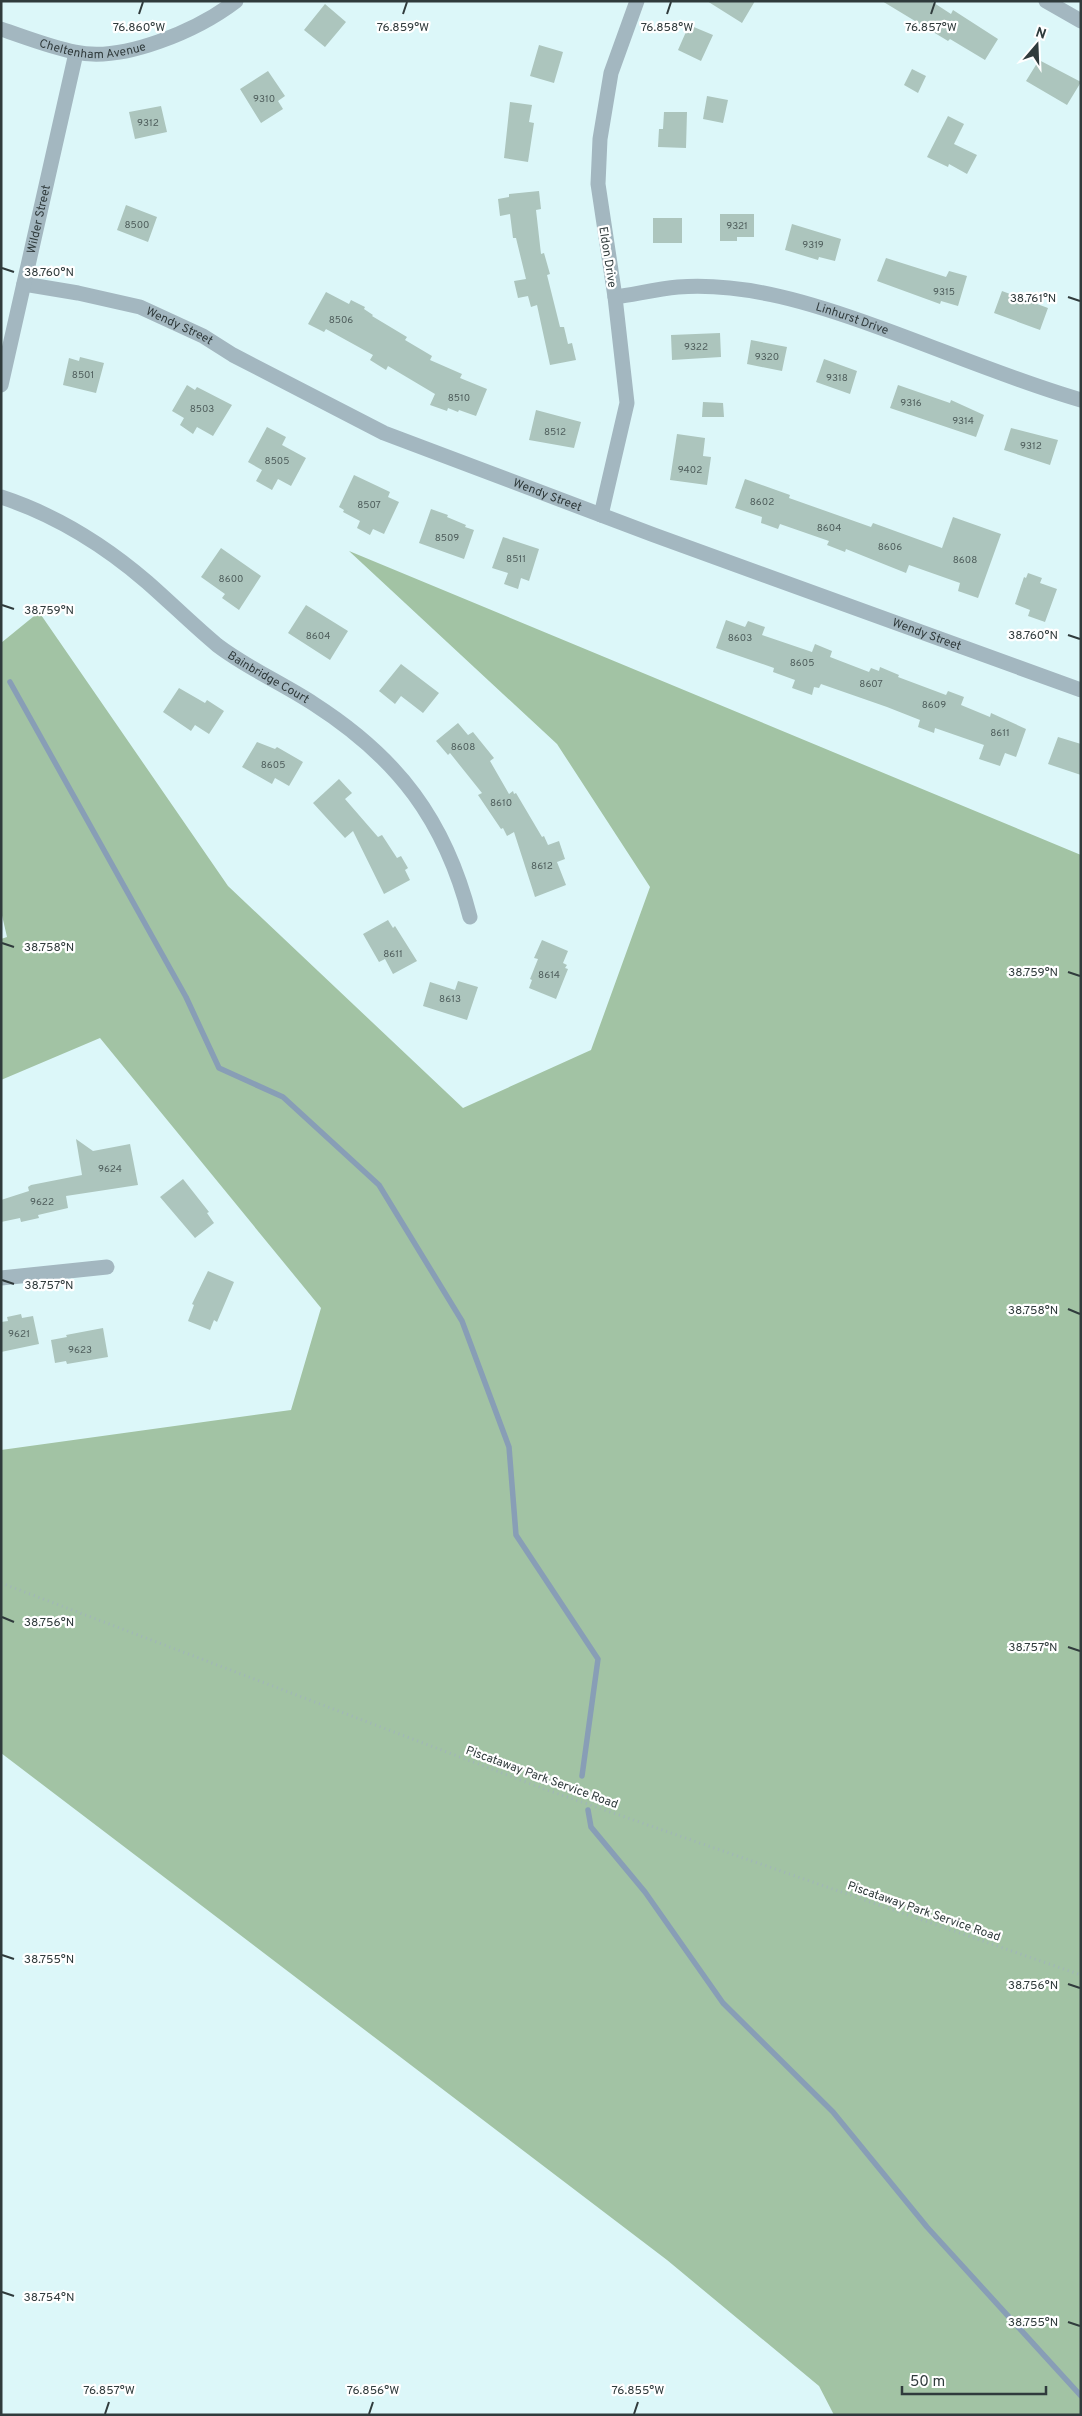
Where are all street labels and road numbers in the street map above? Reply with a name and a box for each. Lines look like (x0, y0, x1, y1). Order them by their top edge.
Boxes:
street label: Cheltenham Avenue (37, 36, 148, 63)
street label: Wilder Street (24, 183, 55, 255)
street label: Eldon Drive (594, 225, 620, 289)
street label: Linhurst Drive (813, 299, 890, 339)
street label: Wendy Street (143, 304, 216, 349)
street label: Wendy Street (511, 475, 584, 516)
street label: Wendy Street (890, 615, 963, 655)
street label: Bainbridge Court (224, 648, 312, 708)
street label: Piscataway Park Service Road (463, 1743, 620, 1813)
street label: Piscataway Park Service Road (845, 1878, 1002, 1946)

